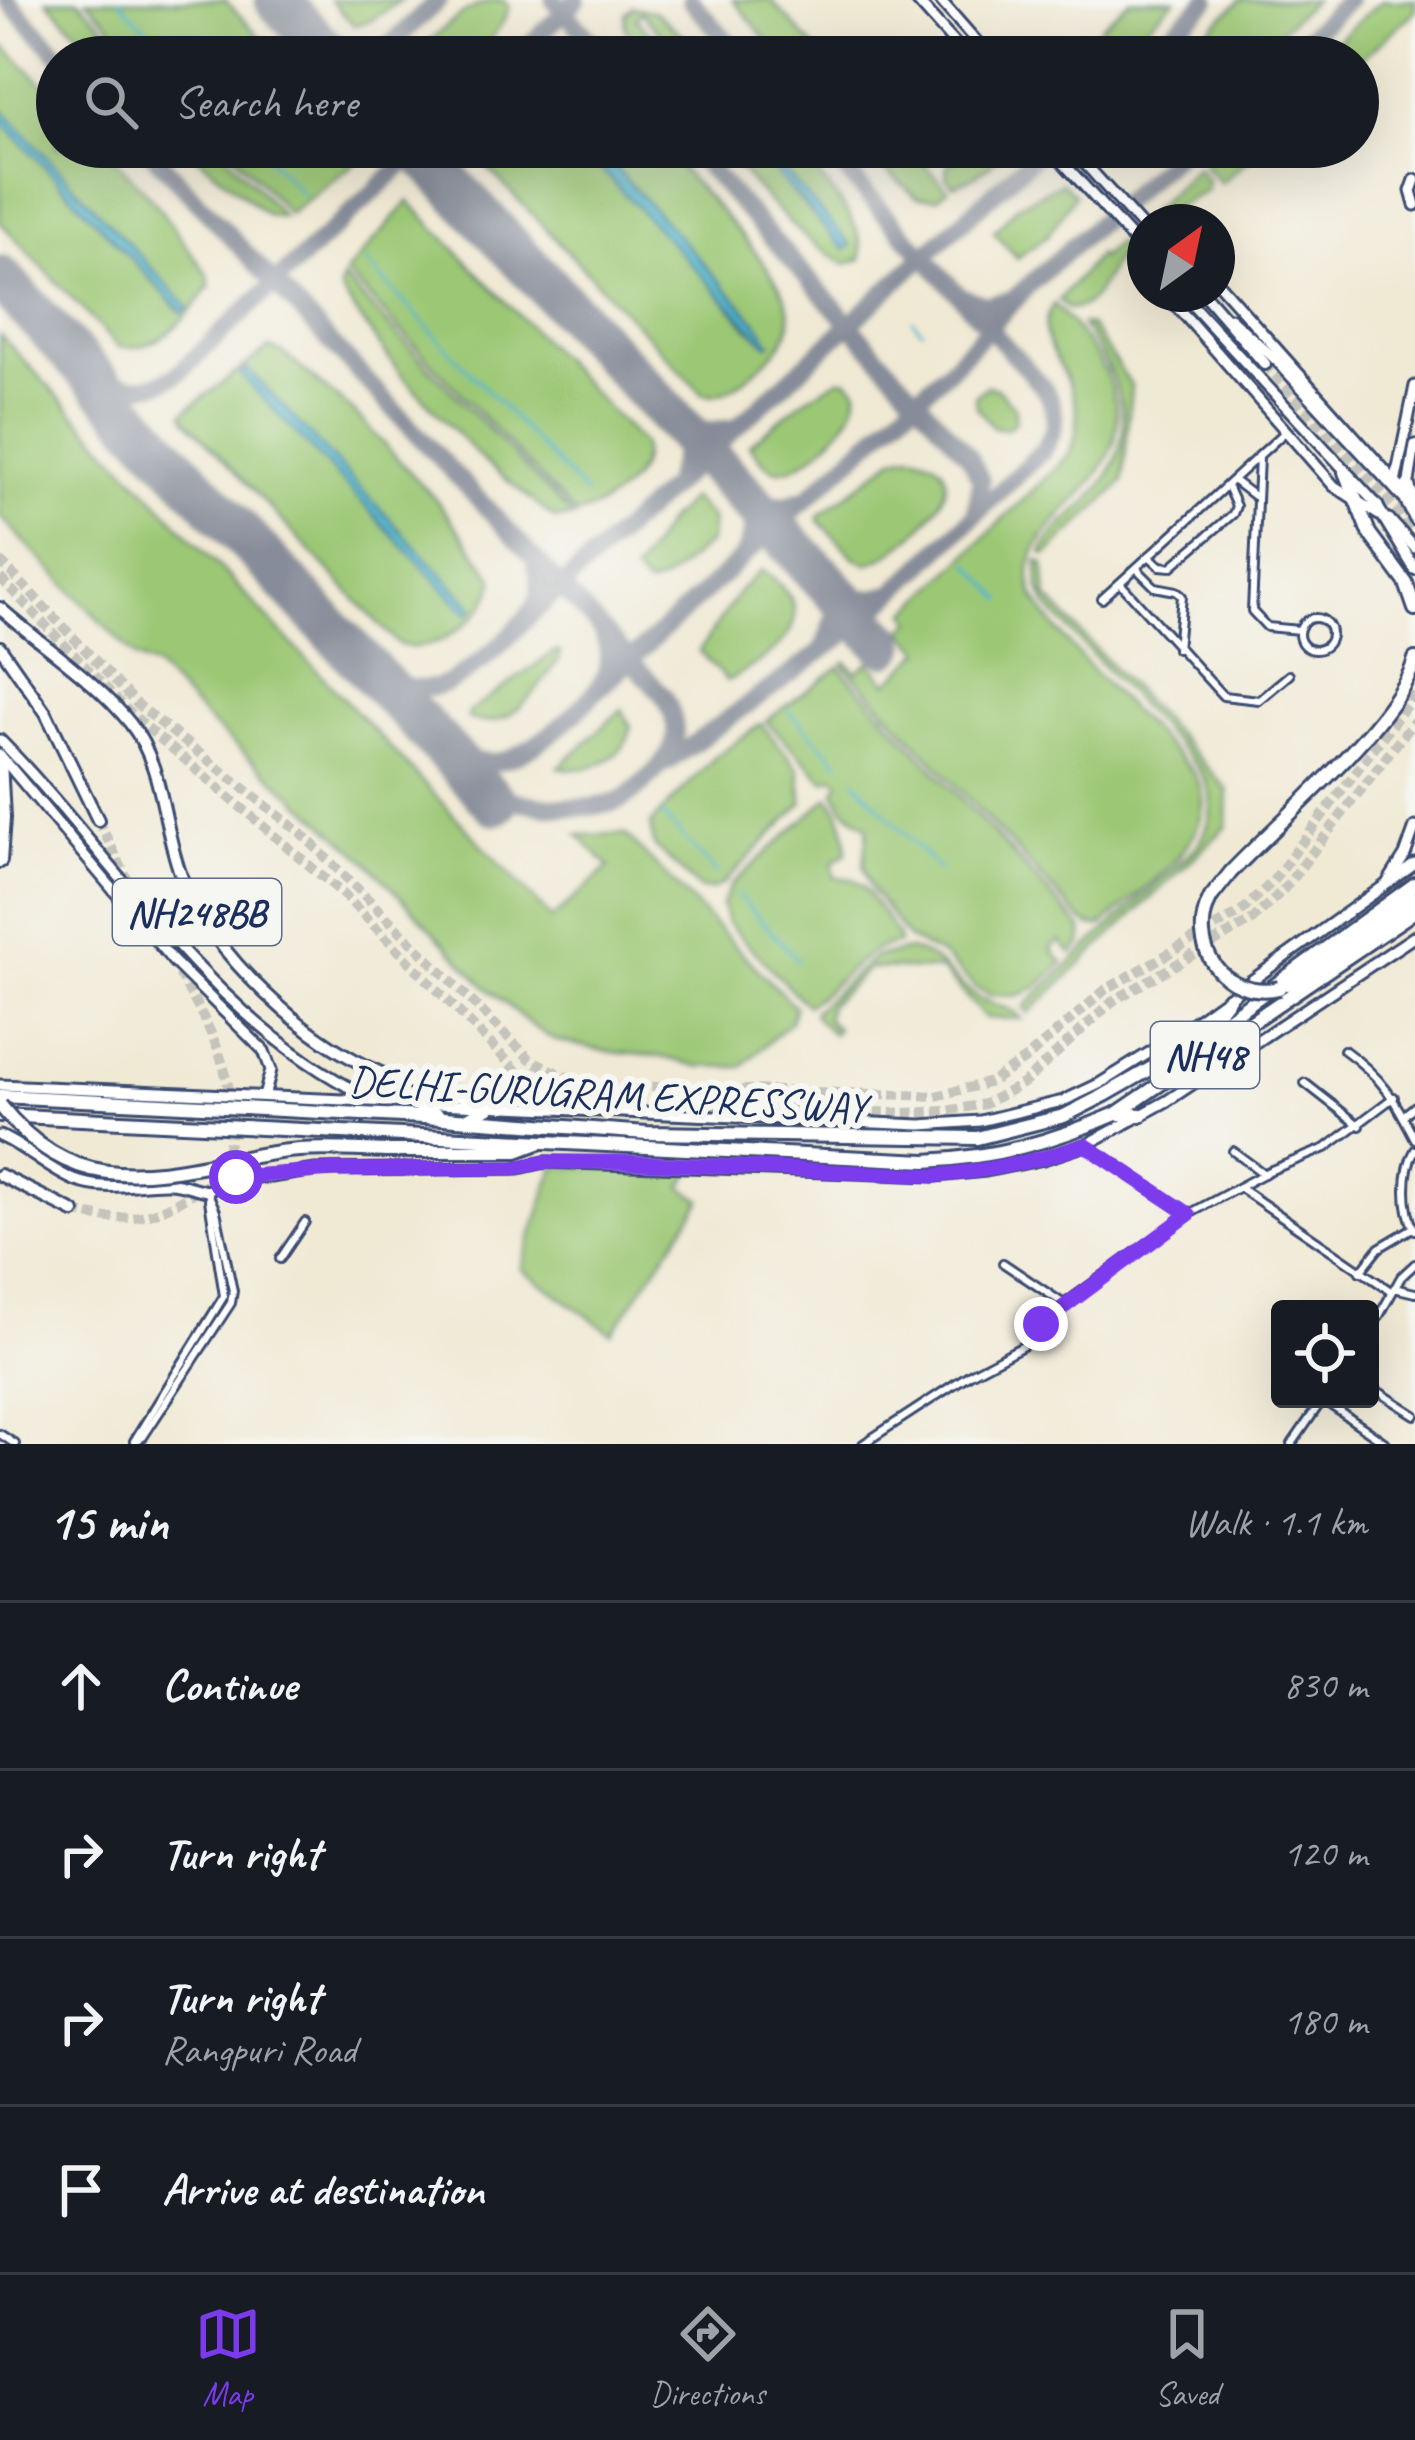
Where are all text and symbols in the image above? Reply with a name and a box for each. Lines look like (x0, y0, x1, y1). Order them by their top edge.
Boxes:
search box (36, 36, 1379, 168)
icon: search (78, 69, 144, 135)
text: Search here (174, 74, 357, 131)
north arrow (1127, 204, 1235, 312)
road number: NH248BB (113, 879, 281, 945)
road number: NH48 (1151, 1022, 1259, 1088)
street label: DELHI-GURUGRAM EXPRESSWAY (347, 1054, 874, 1135)
route start (209, 1150, 263, 1204)
route end (1014, 1297, 1068, 1351)
map controls (1271, 1300, 1379, 1408)
button: locate (1271, 1300, 1379, 1408)
text: 15 min (48, 1490, 168, 1554)
text: Walk · 1.1 km (1185, 1498, 1367, 1547)
icon: ahead (48, 1653, 114, 1719)
text: Continue (162, 1657, 296, 1714)
text: 830 m (1283, 1661, 1367, 1710)
icon: right (48, 1821, 114, 1887)
text: Turn right (162, 1825, 320, 1882)
text: 120 m (1283, 1829, 1367, 1878)
text: Turn right (162, 1969, 320, 2026)
icon: right (48, 1989, 114, 2055)
text: 180 m (1283, 1997, 1367, 2046)
text: Rangpuri Road (162, 2026, 356, 2075)
icon: arrive (48, 2157, 114, 2223)
text: Arrive at destination (162, 2161, 484, 2218)
tab: Map (195, 2301, 261, 2415)
tab: Directions (650, 2301, 765, 2415)
tab: Saved (1154, 2301, 1220, 2415)

